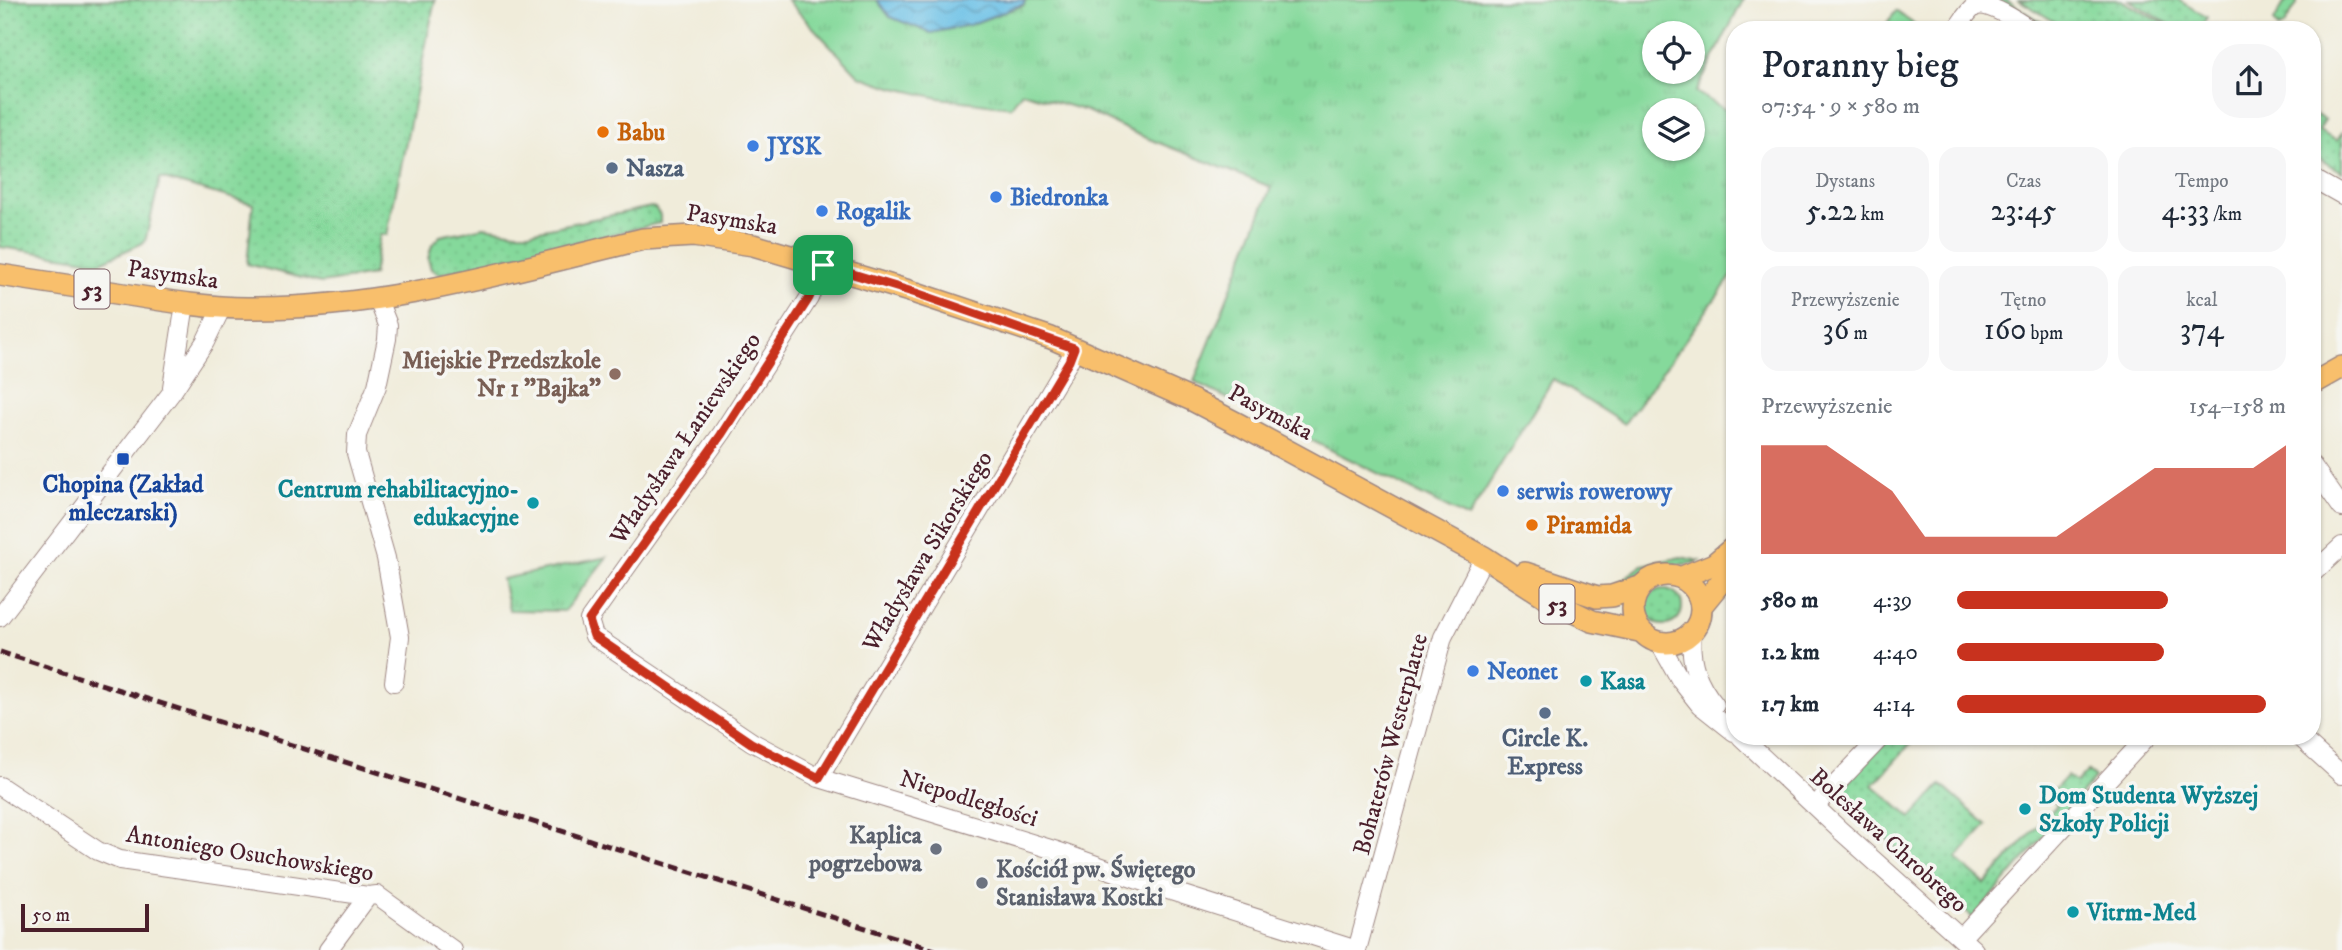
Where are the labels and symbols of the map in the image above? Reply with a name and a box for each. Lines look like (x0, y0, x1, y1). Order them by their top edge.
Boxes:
place label: Babu (617, 118, 666, 148)
marker: Babu (595, 124, 611, 140)
place label: JYSK (764, 132, 823, 162)
marker: JYSK (745, 138, 761, 154)
place label: Nasza (626, 154, 685, 184)
marker: Nasza (604, 160, 620, 176)
place label: Biedronka (1010, 183, 1109, 213)
marker: Biedronka (988, 189, 1004, 205)
place label: Rogalik (836, 197, 912, 227)
street label: Pasymska (684, 198, 780, 242)
marker: Rogalik (814, 203, 830, 219)
pin (793, 235, 853, 295)
street label: Pasymska (125, 254, 221, 296)
road number: 53 (74, 270, 110, 308)
street label: Władysława Łaniewskiego (603, 327, 768, 551)
place label: Miejskie Przedszkole Nr 1 "Bajka" (402, 346, 601, 404)
marker: Miejskie Przedszkole Nr 1 "Bajka" (607, 366, 623, 382)
street label: Pasymska (1223, 378, 1319, 448)
street label: Władysława Sikorskiego (856, 446, 1000, 658)
marker: Chopina (Zakład mleczarski) (115, 451, 131, 467)
place label: Chopina (Zakład mleczarski) (43, 470, 205, 528)
place label: Centrum rehabilitacyjno- edukacyjne (278, 475, 519, 533)
place label: serwis rowerowy (1517, 477, 1673, 507)
marker: serwis rowerowy (1495, 483, 1511, 499)
marker: Centrum rehabilitacyjno- edukacyjne (525, 495, 541, 511)
place label: Piramida (1546, 511, 1632, 541)
marker: Piramida (1524, 517, 1540, 533)
road number: 53 (1540, 584, 1574, 624)
street label: Bohaterów Westerplatte (1347, 630, 1435, 858)
place label: Neonet (1487, 657, 1558, 687)
marker: Neonet (1465, 663, 1481, 679)
place label: Kasa (1600, 667, 1646, 697)
marker: Kasa (1578, 673, 1594, 689)
marker: Circle K. Express (1537, 705, 1553, 721)
place label: Circle K. Express (1502, 724, 1588, 782)
street label: Bolesława Chrobrego (1803, 762, 1974, 920)
street label: Niepodległości (896, 764, 1041, 834)
place label: Dom Studenta Wyższej Szkoły Policji (2039, 781, 2258, 839)
marker: Dom Studenta Wyższej Szkoły Policji (2017, 801, 2033, 817)
street label: Antoniego Osuchowskiego (124, 820, 376, 888)
place label: Kaplica pogrzebowa (808, 821, 923, 879)
marker: Kaplica pogrzebowa (928, 841, 944, 857)
place label: Kościół pw. Świętego Stanisława Kostki (996, 854, 1196, 913)
marker: Kościół pw. Świętego Stanisława Kostki (974, 875, 990, 891)
place label: Vitrm-Med (2086, 898, 2197, 928)
scale bar (21, 901, 149, 933)
marker: Vitrm-Med (2065, 904, 2081, 920)

